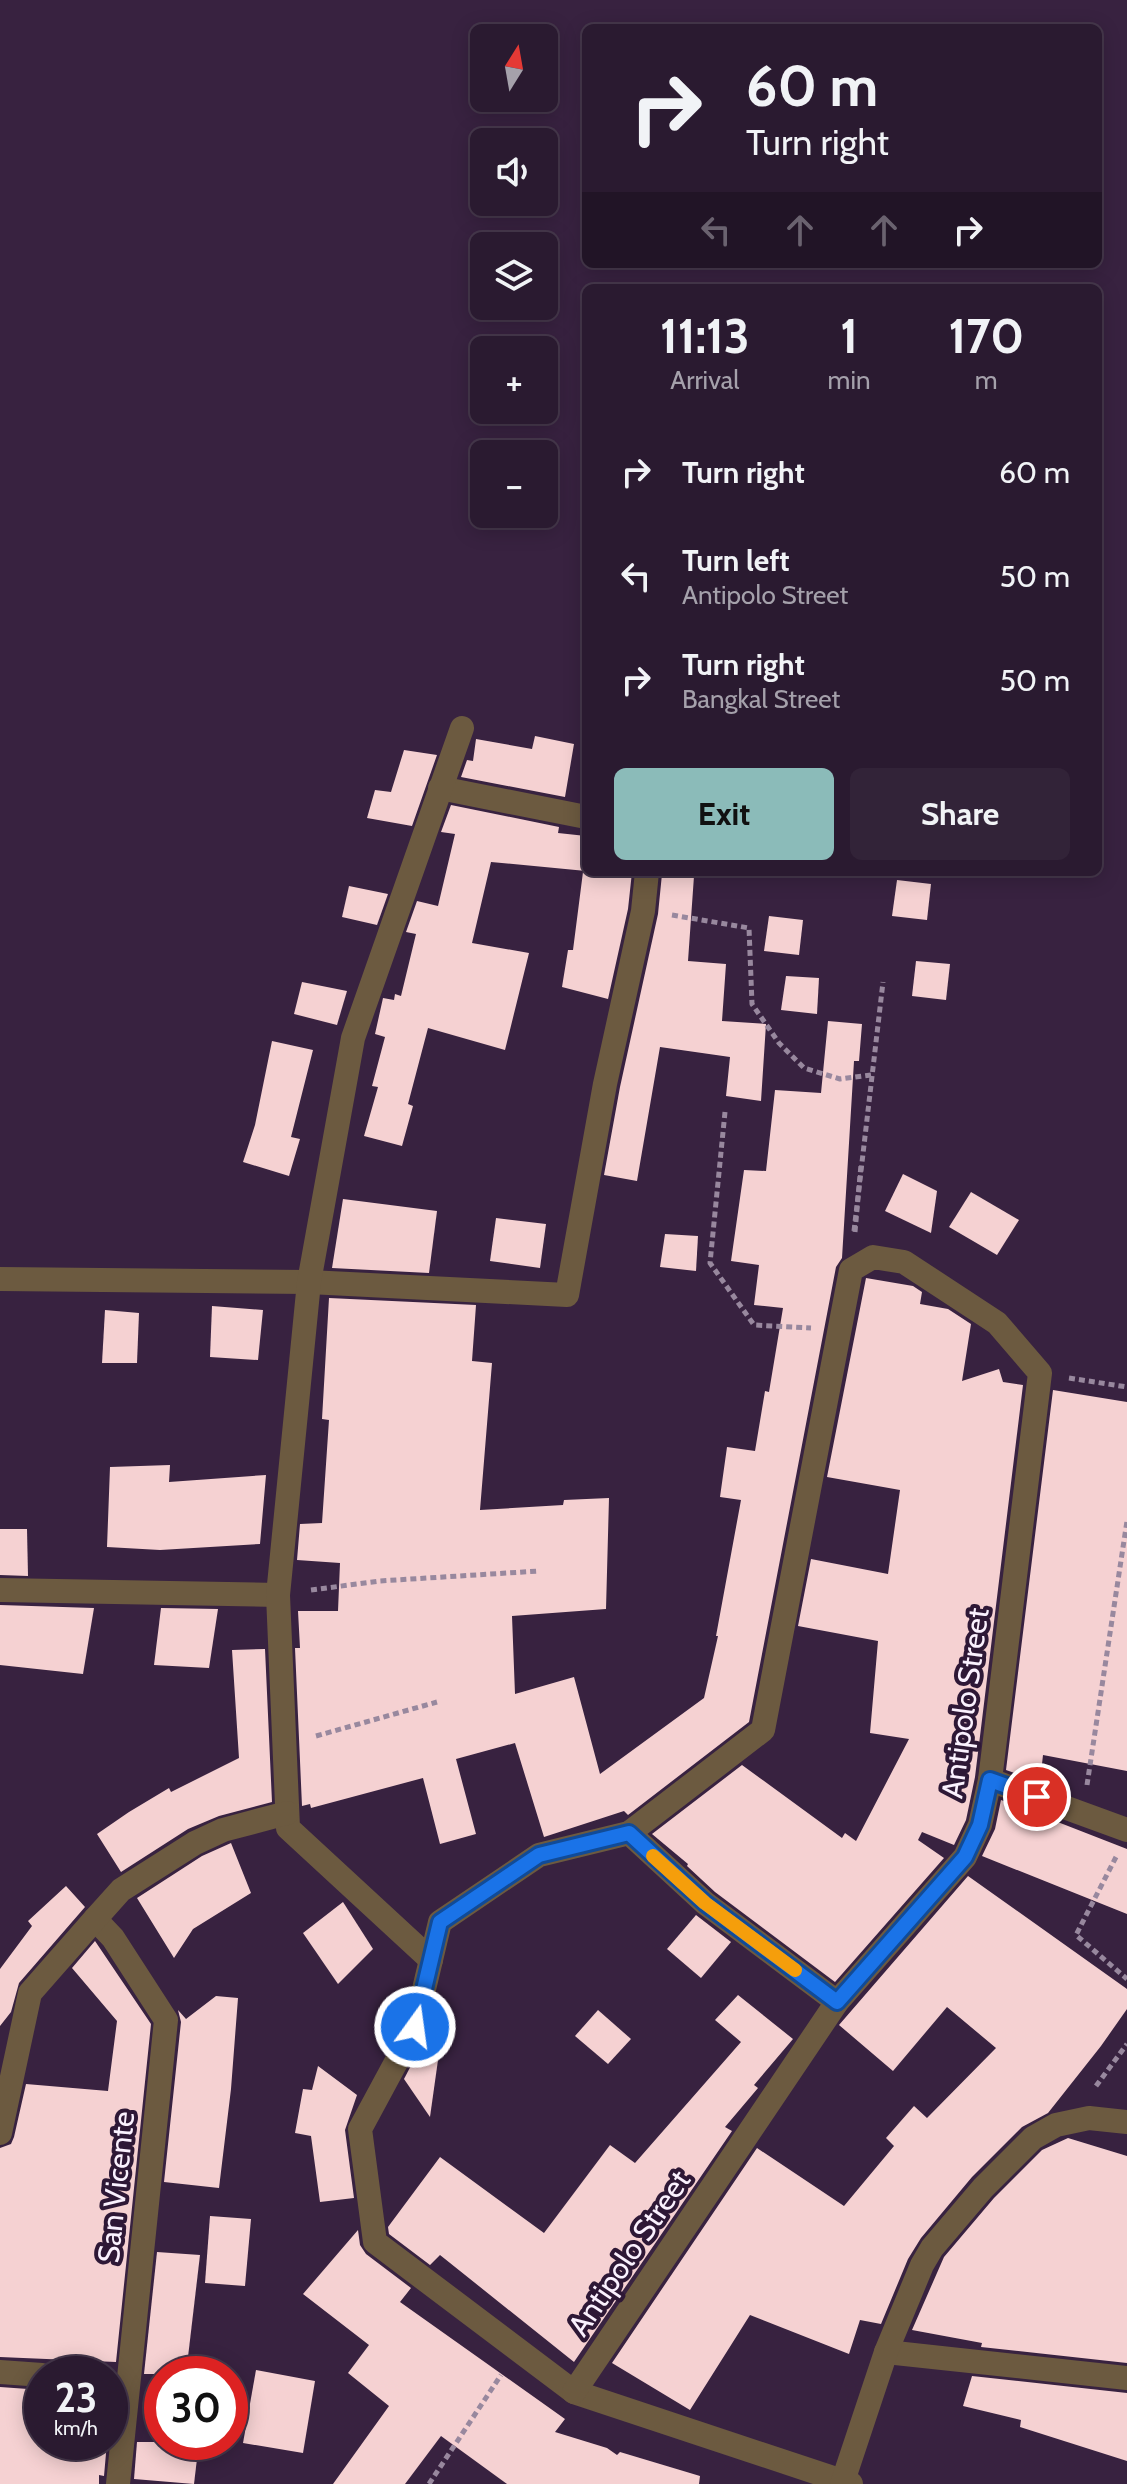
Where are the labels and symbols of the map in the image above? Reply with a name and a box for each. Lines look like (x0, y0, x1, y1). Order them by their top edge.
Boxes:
north arrow (470, 24, 558, 112)
street label: Antipolo Street (933, 1605, 997, 1801)
pin (1003, 1763, 1071, 1831)
position arrow (373, 1985, 457, 2069)
street label: San Vicente (90, 2109, 142, 2265)
street label: Antipolo Street (560, 2163, 698, 2343)
speed limit sign: 30 (144, 2356, 248, 2460)

